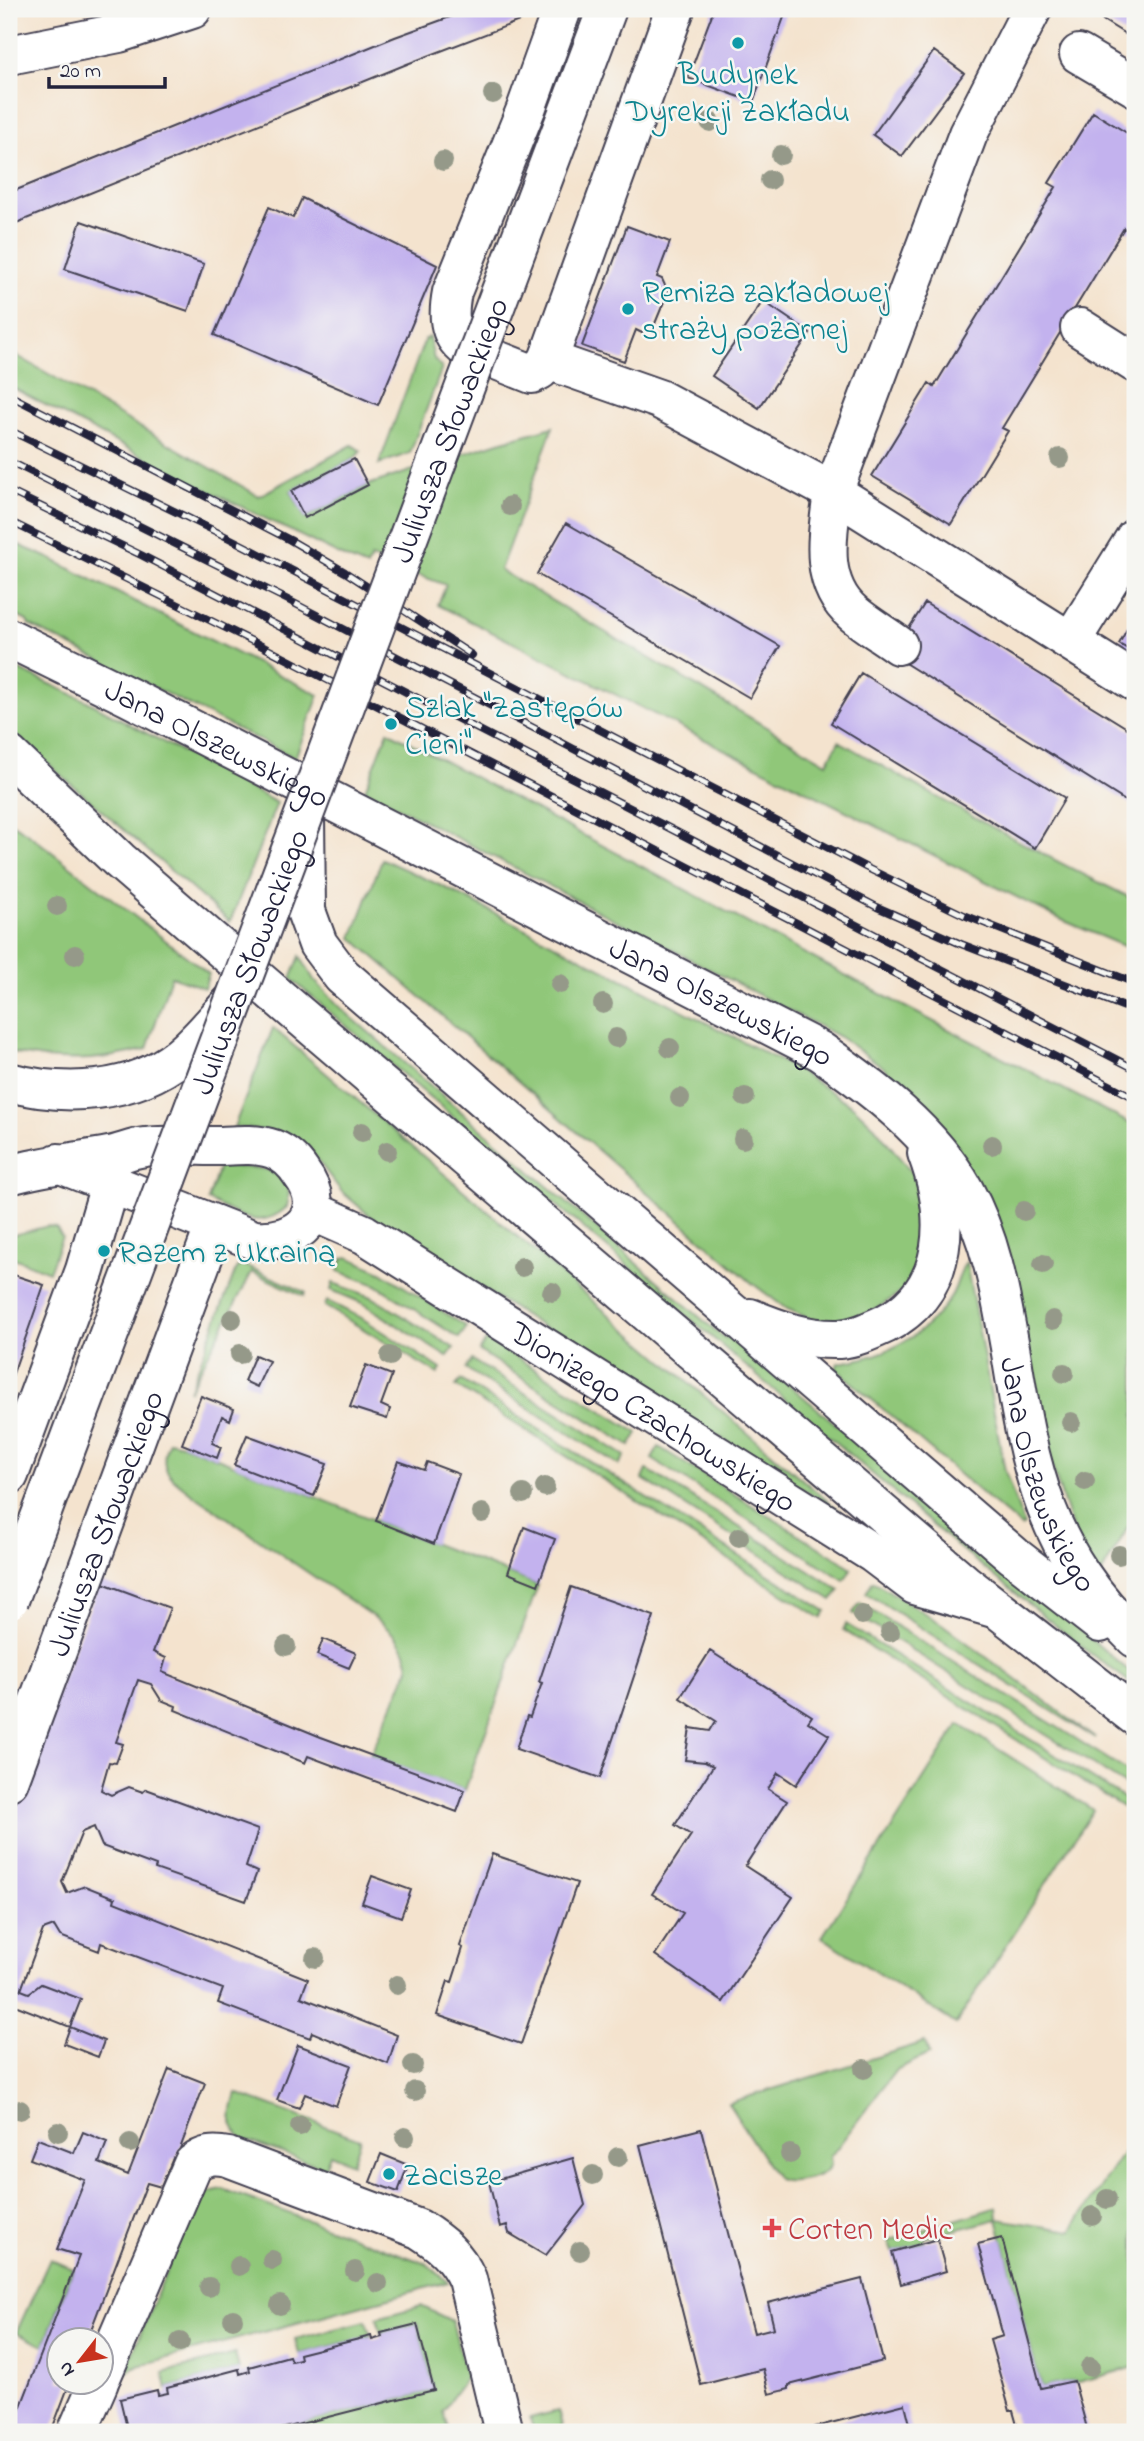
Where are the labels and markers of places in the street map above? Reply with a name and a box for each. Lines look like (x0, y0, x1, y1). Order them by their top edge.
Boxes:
marker: Budynek Dyrekcji Zakładu (730, 35, 746, 51)
place label: Budynek Dyrekcji Zakładu (625, 53, 850, 137)
place label: Remiza zakładowej straży pożarnej (642, 271, 890, 355)
marker: Remiza zakładowej straży pożarnej (620, 301, 636, 317)
place label: Szlak "Zastępów Cieni" (405, 686, 623, 770)
marker: Szlak "Zastępów Cieni" (383, 716, 399, 732)
place label: Razem z Ukrainą (118, 1231, 336, 1278)
marker: Razem z Ukrainą (96, 1243, 112, 1259)
place label: Zacisze (403, 2154, 503, 2201)
marker: Zacisze (381, 2166, 397, 2182)
place label: Corten Medic (788, 2208, 953, 2255)
marker: Corten Medic (762, 2218, 782, 2238)

